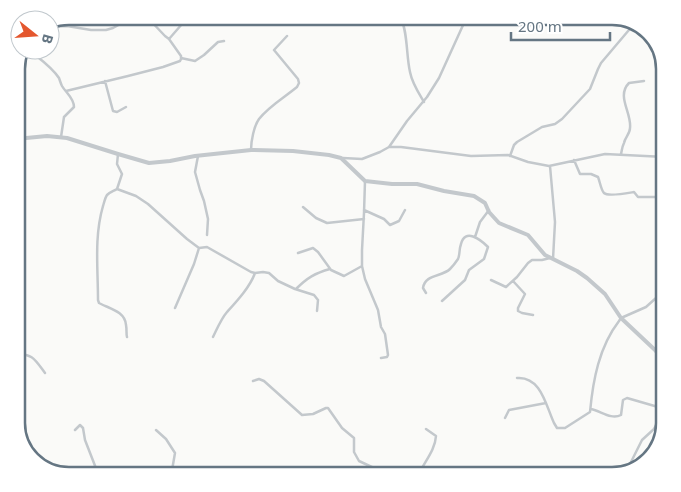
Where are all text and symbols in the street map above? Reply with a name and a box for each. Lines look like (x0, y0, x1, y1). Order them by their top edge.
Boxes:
north arrow (10, 10, 60, 60)
scale bar (511, 10, 610, 42)
text: 200 m (518, 16, 562, 36)
text: B (37, 32, 58, 46)

